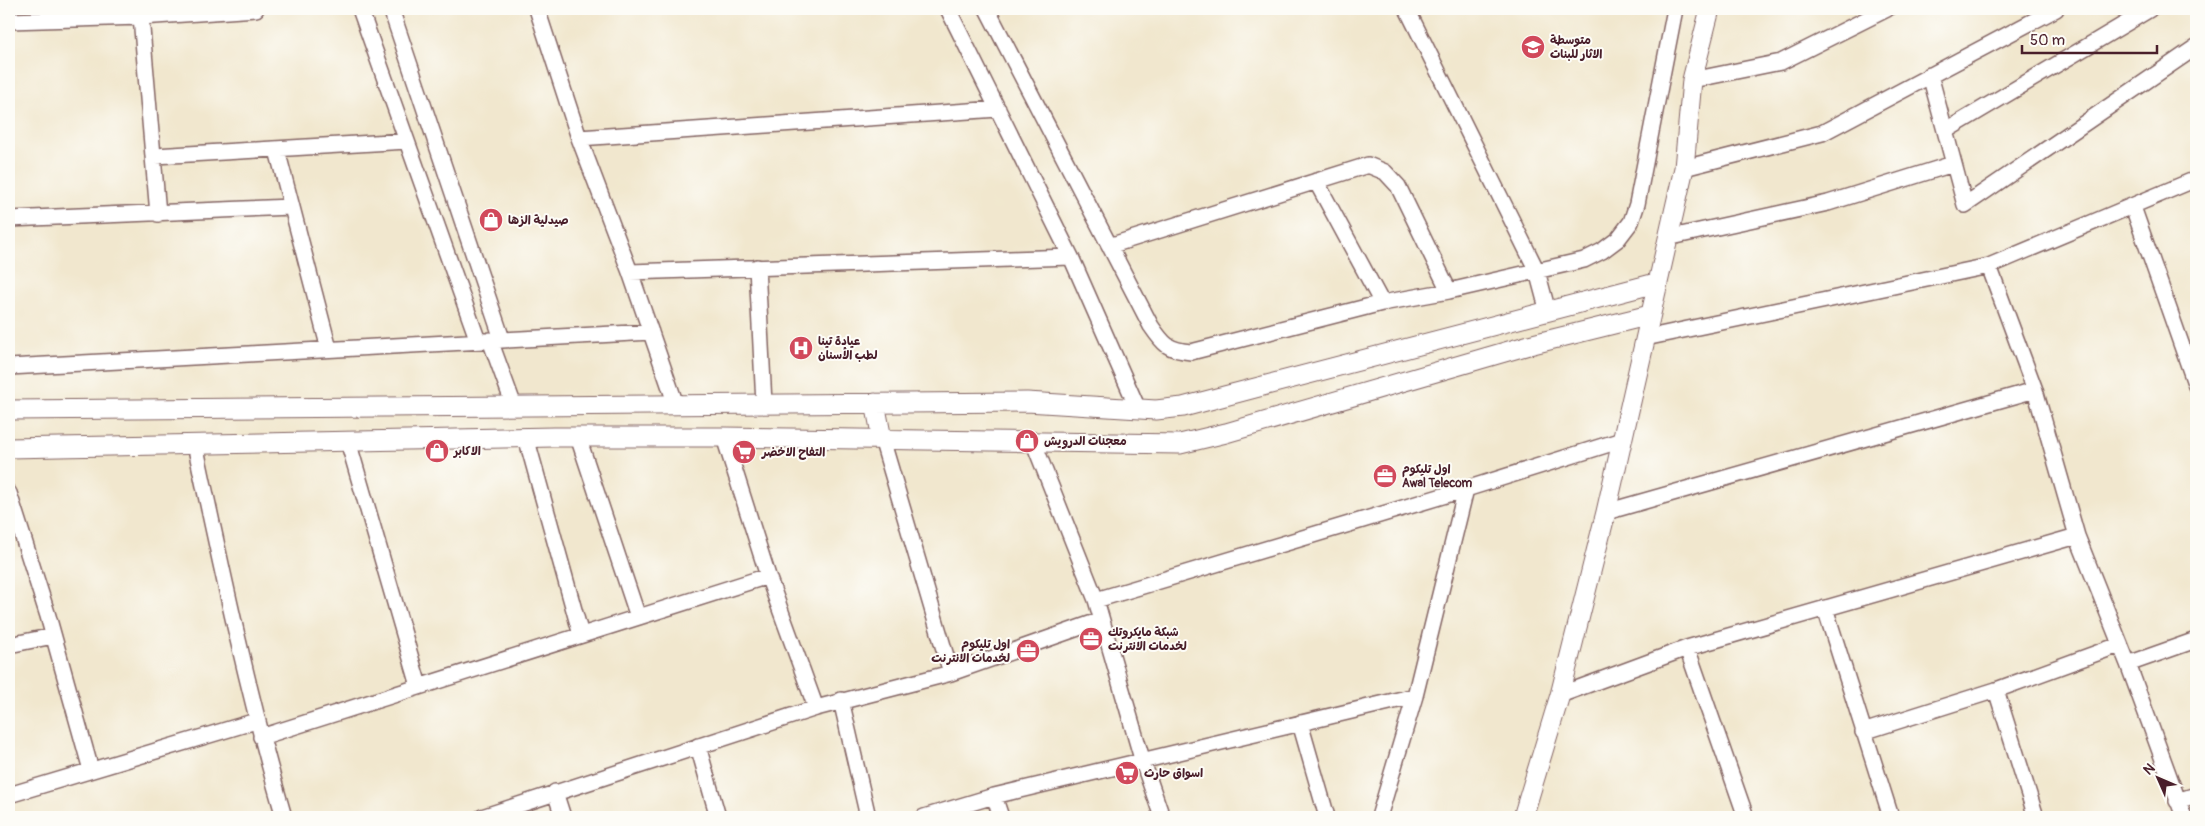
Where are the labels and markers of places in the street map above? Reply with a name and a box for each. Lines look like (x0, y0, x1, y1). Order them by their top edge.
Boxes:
place label: متوسطة الاثار للبنات (1550, 33, 1602, 62)
school or university icon: متوسطة الاثار للبنات (1520, 34, 1546, 60)
shop icon: صيدلية الزها (478, 207, 504, 233)
place label: صيدلية الزها (508, 213, 569, 228)
place label: عيادة تينا لطب الأسنان (818, 334, 878, 363)
hospital icon: عيادة تينا لطب الأسنان (788, 335, 814, 361)
shop icon: معجنات الدرويش (1014, 428, 1040, 454)
place label: معجنات الدرويش (1044, 434, 1127, 449)
shop icon: الاكابر (424, 438, 450, 464)
supermarket icon: التفاح الاخضر (731, 439, 757, 465)
place label: الاكابر (453, 444, 481, 459)
place label: التفاح الاخضر (761, 445, 825, 460)
place label: اول تليكوم Awal Telecom (1402, 462, 1472, 491)
office icon: اول تليكوم Awal Telecom (1372, 463, 1398, 489)
place label: شبكة مايكروتك لخدمات الانترنت (1108, 625, 1187, 654)
office icon: شبكة مايكروتك لخدمات الانترنت (1078, 626, 1104, 652)
place label: اول تليكوم لخدمات الانترنت (931, 637, 1010, 666)
office icon: اول تليكوم لخدمات الانترنت (1015, 638, 1041, 664)
supermarket icon: اسواق حارث (1114, 760, 1140, 786)
place label: اسواق حارث (1144, 766, 1203, 781)

